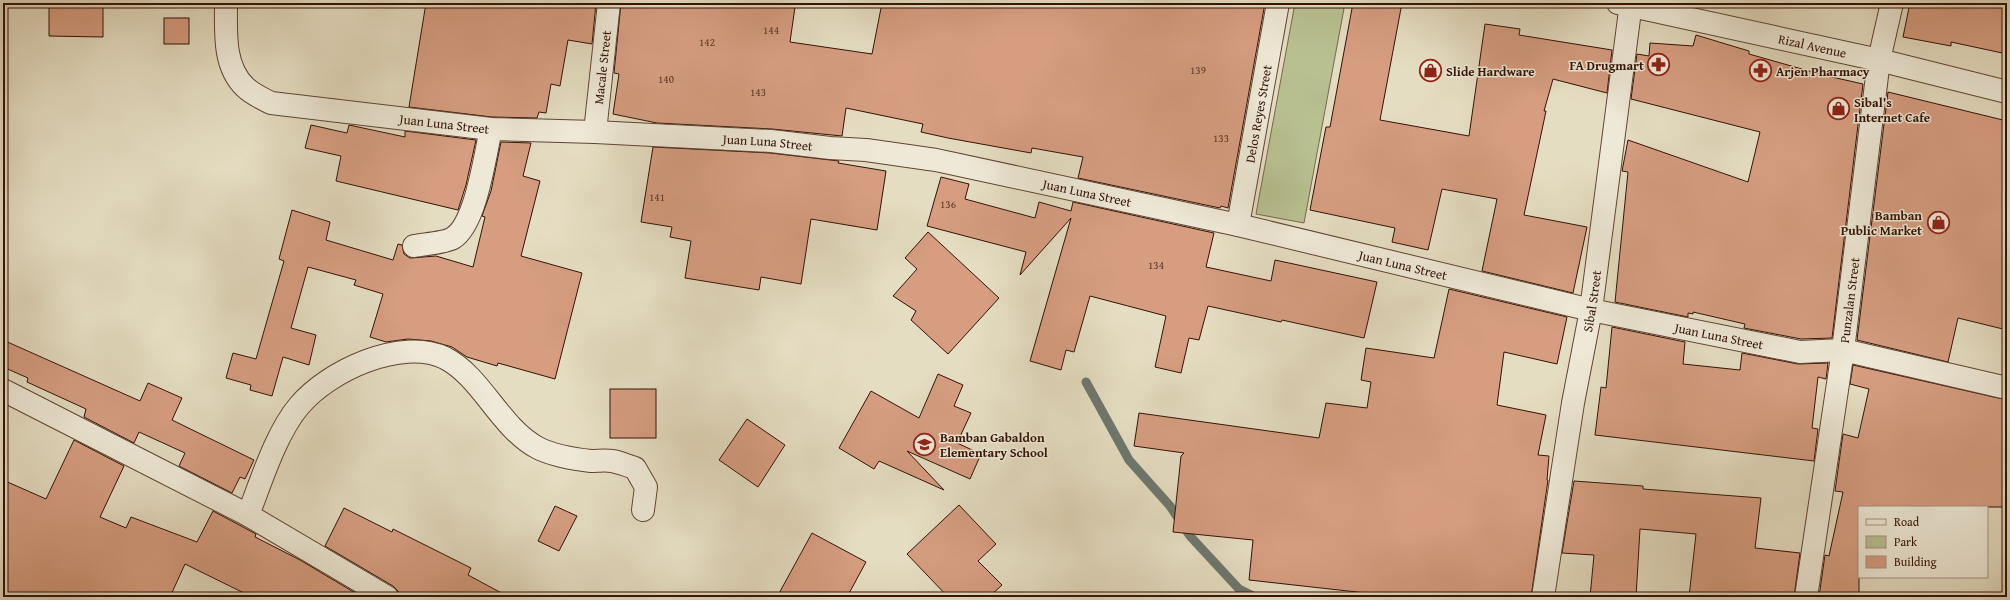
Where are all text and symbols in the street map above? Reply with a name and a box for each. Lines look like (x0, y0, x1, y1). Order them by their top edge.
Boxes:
house number: 144 (763, 22, 779, 38)
street label: Macale Street (589, 29, 616, 105)
street label: Rizal Avenue (1776, 29, 1848, 63)
house number: 142 (699, 34, 715, 50)
pharmacy icon: FA Drugmart (1646, 52, 1672, 78)
place label: FA Drugmart (1570, 56, 1644, 75)
shop icon: Slide Hardware (1417, 58, 1443, 84)
pharmacy icon: Arjen Pharmacy (1748, 58, 1774, 84)
house number: 139 (1190, 62, 1206, 78)
place label: Slide Hardware (1446, 62, 1535, 81)
place label: Arjen Pharmacy (1776, 62, 1870, 81)
street label: Delos Reyes Street (1240, 63, 1277, 164)
house number: 140 (658, 71, 674, 87)
house number: 143 (750, 84, 766, 100)
place label: Sibal's Internet Cafe (1854, 93, 1930, 127)
shop icon: Sibal's Internet Cafe (1825, 96, 1851, 122)
street label: Juan Luna Street (396, 109, 491, 139)
street label: Juan Luna Street (720, 129, 814, 156)
house number: 133 (1213, 130, 1229, 146)
street label: Juan Luna Street (1039, 174, 1134, 212)
house number: 141 (649, 189, 665, 205)
house number: 136 (940, 196, 956, 212)
place label: Bamban Public Market (1841, 206, 1922, 240)
shop icon: Bamban Public Market (1925, 209, 1951, 235)
street label: Juan Luna Street (1355, 245, 1449, 285)
street label: Punzalan Street (1835, 256, 1864, 344)
house number: 134 (1148, 257, 1164, 273)
street label: Sibal Street (1578, 269, 1606, 334)
street label: Juan Luna Street (1671, 318, 1765, 355)
place label: Bamban Gabaldon Elementary School (940, 428, 1048, 462)
school or university icon: Bamban Gabaldon Elementary School (912, 431, 938, 457)
legend (1858, 506, 1988, 578)
text: Road (1894, 513, 1920, 530)
text: Park (1894, 533, 1918, 550)
text: Building (1894, 553, 1937, 570)

